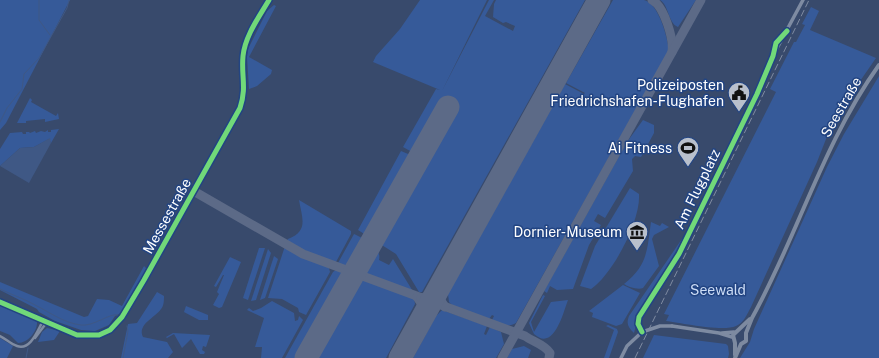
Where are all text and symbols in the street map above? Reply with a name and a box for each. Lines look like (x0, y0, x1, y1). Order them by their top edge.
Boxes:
street label: Seestraße (817, 74, 865, 140)
place label: Polizeiposten Friedrichshafen-Flughafen (550, 77, 724, 109)
public building icon: Polizeiposten Friedrichshafen-Flughafen (726, 80, 752, 113)
sports icon: Ai Fitness (675, 135, 701, 168)
place label: Ai Fitness (608, 140, 672, 156)
street label: Am Flugplatz (671, 146, 723, 231)
street label: Messestraße (140, 175, 194, 256)
museum icon: Dornier-Museum (624, 219, 650, 252)
place label: Dornier-Museum (514, 224, 622, 240)
park label: Seewald (690, 282, 746, 298)

